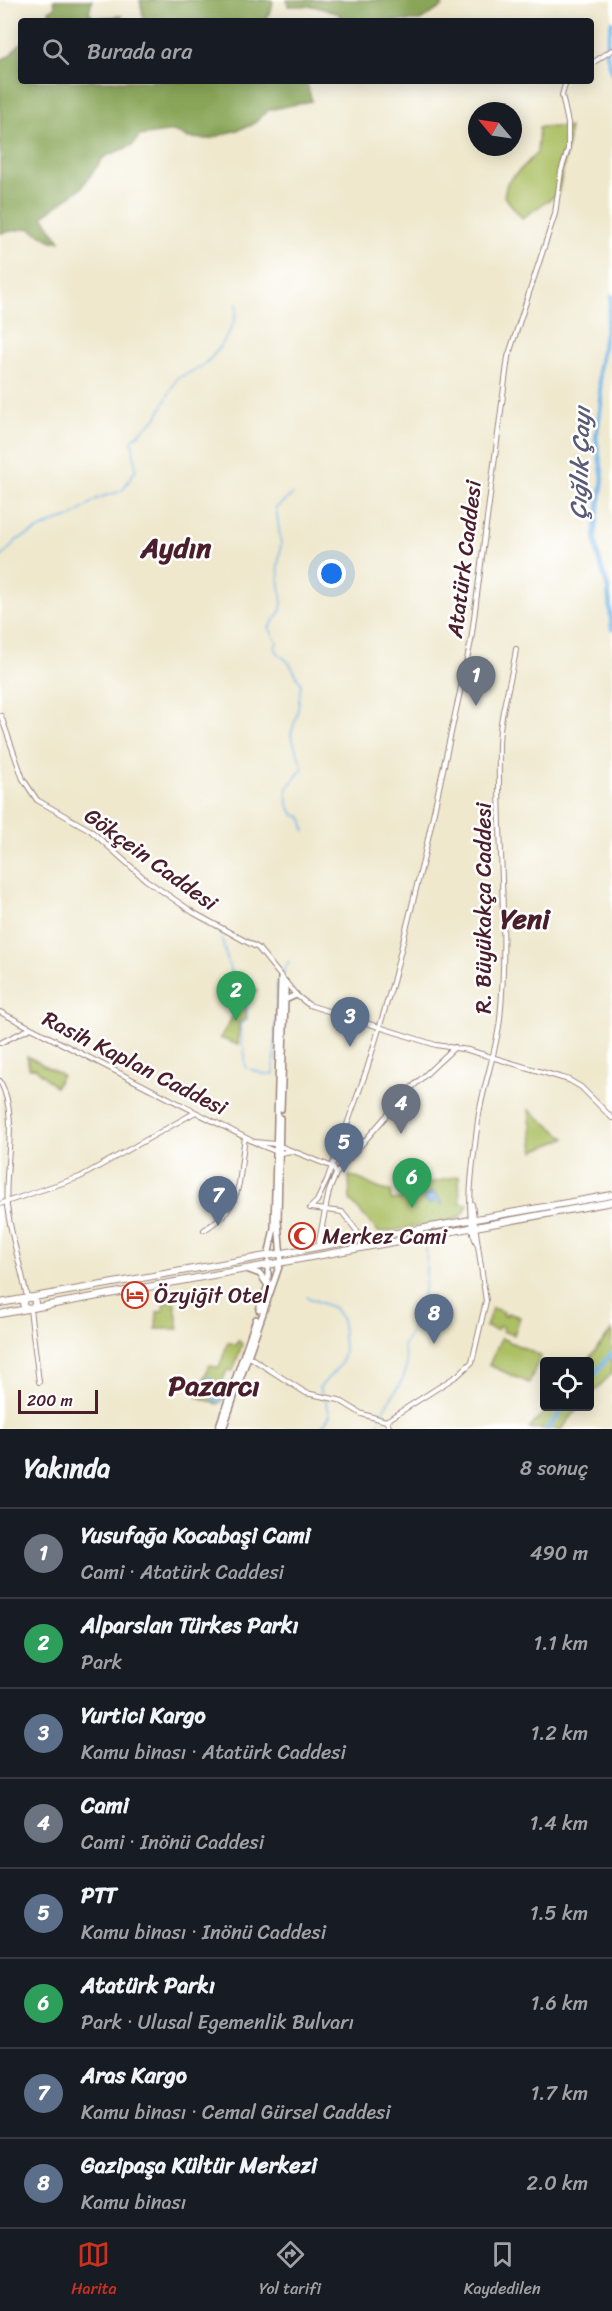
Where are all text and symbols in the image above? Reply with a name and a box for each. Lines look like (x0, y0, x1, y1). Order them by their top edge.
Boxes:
search box (18, 18, 594, 84)
text: Burada ara (87, 32, 192, 71)
icon: search (39, 35, 72, 68)
north arrow (468, 102, 522, 156)
water label: Çığlık Çayı (557, 404, 603, 520)
street label: Atatürk Caddesi (435, 477, 493, 641)
district label: Aydın (140, 523, 212, 572)
your location (317, 559, 346, 588)
pin: 1 (456, 656, 496, 706)
street label: Gökçein Caddesi (76, 797, 227, 922)
street label: R. Büyükakça Caddesi (464, 801, 503, 1014)
district label: Yeni (500, 894, 551, 943)
pin: 2 (216, 972, 256, 1021)
pin: 3 (330, 998, 370, 1047)
street label: Rasih Kaplan Caddesi (35, 999, 235, 1127)
pin: 4 (382, 1084, 420, 1134)
pin: 5 (324, 1124, 364, 1173)
pin: 6 (392, 1158, 432, 1208)
pin: 7 (198, 1176, 238, 1226)
place label: Merkez Cami (322, 1217, 448, 1256)
mosque icon: Merkez Cami (287, 1221, 317, 1251)
place label: Özyiğit Otel (154, 1276, 269, 1315)
hotel icon: Özyiğit Otel (120, 1280, 150, 1310)
pin: 8 (414, 1294, 454, 1344)
map controls (540, 1357, 594, 1411)
button: locate (540, 1357, 594, 1411)
district label: Pazarcı (168, 1361, 260, 1410)
text: 200 m (27, 1386, 73, 1415)
scale bar (18, 1387, 98, 1414)
text: Yakında (24, 1445, 110, 1491)
text: 8 sonuç (520, 1451, 588, 1486)
text: Yusufağa Kocabaşi Cami (81, 1516, 311, 1555)
text: 1 (39, 1536, 48, 1571)
text: 490 m (530, 1536, 588, 1571)
text: Cami · Atatürk Caddesi (81, 1555, 284, 1590)
text: Alparslan Türkes Parkı (81, 1606, 298, 1645)
text: 2 (38, 1626, 49, 1661)
text: 1.1 km (534, 1626, 588, 1661)
text: Park (81, 1645, 122, 1680)
text: Yurtici Kargo (81, 1696, 206, 1735)
text: 3 (38, 1716, 49, 1751)
text: 1.2 km (531, 1716, 588, 1751)
text: Kamu binası · Atatürk Caddesi (81, 1735, 346, 1770)
text: Cami (81, 1786, 129, 1825)
text: 4 (37, 1806, 50, 1841)
text: 1.4 km (530, 1806, 588, 1841)
text: Cami · Inönü Caddesi (81, 1825, 264, 1860)
text: PTT (81, 1876, 117, 1915)
text: 5 (37, 1896, 50, 1931)
text: 1.5 km (530, 1896, 588, 1931)
text: Kamu binası · Inönü Caddesi (81, 1915, 326, 1950)
text: Atatürk Parkı (81, 1966, 215, 2005)
text: 6 (38, 1986, 49, 2021)
text: 1.6 km (531, 1986, 588, 2021)
text: Park · Ulusal Egemenlik Bulvarı (81, 2005, 354, 2040)
text: Aras Kargo (81, 2056, 187, 2095)
text: 7 (38, 2076, 49, 2111)
text: 1.7 km (531, 2076, 588, 2111)
text: Kamu binası · Cemal Gürsel Caddesi (81, 2095, 391, 2130)
text: Gazipaşa Kültür Merkezi (81, 2146, 317, 2185)
text: 8 (37, 2166, 50, 2201)
text: 2.0 km (527, 2166, 588, 2201)
text: Kamu binası (81, 2185, 186, 2220)
tab: Harita (71, 2238, 117, 2303)
tab: Yol tarifi (259, 2238, 321, 2303)
tab: Kaydedilen (464, 2238, 541, 2303)

